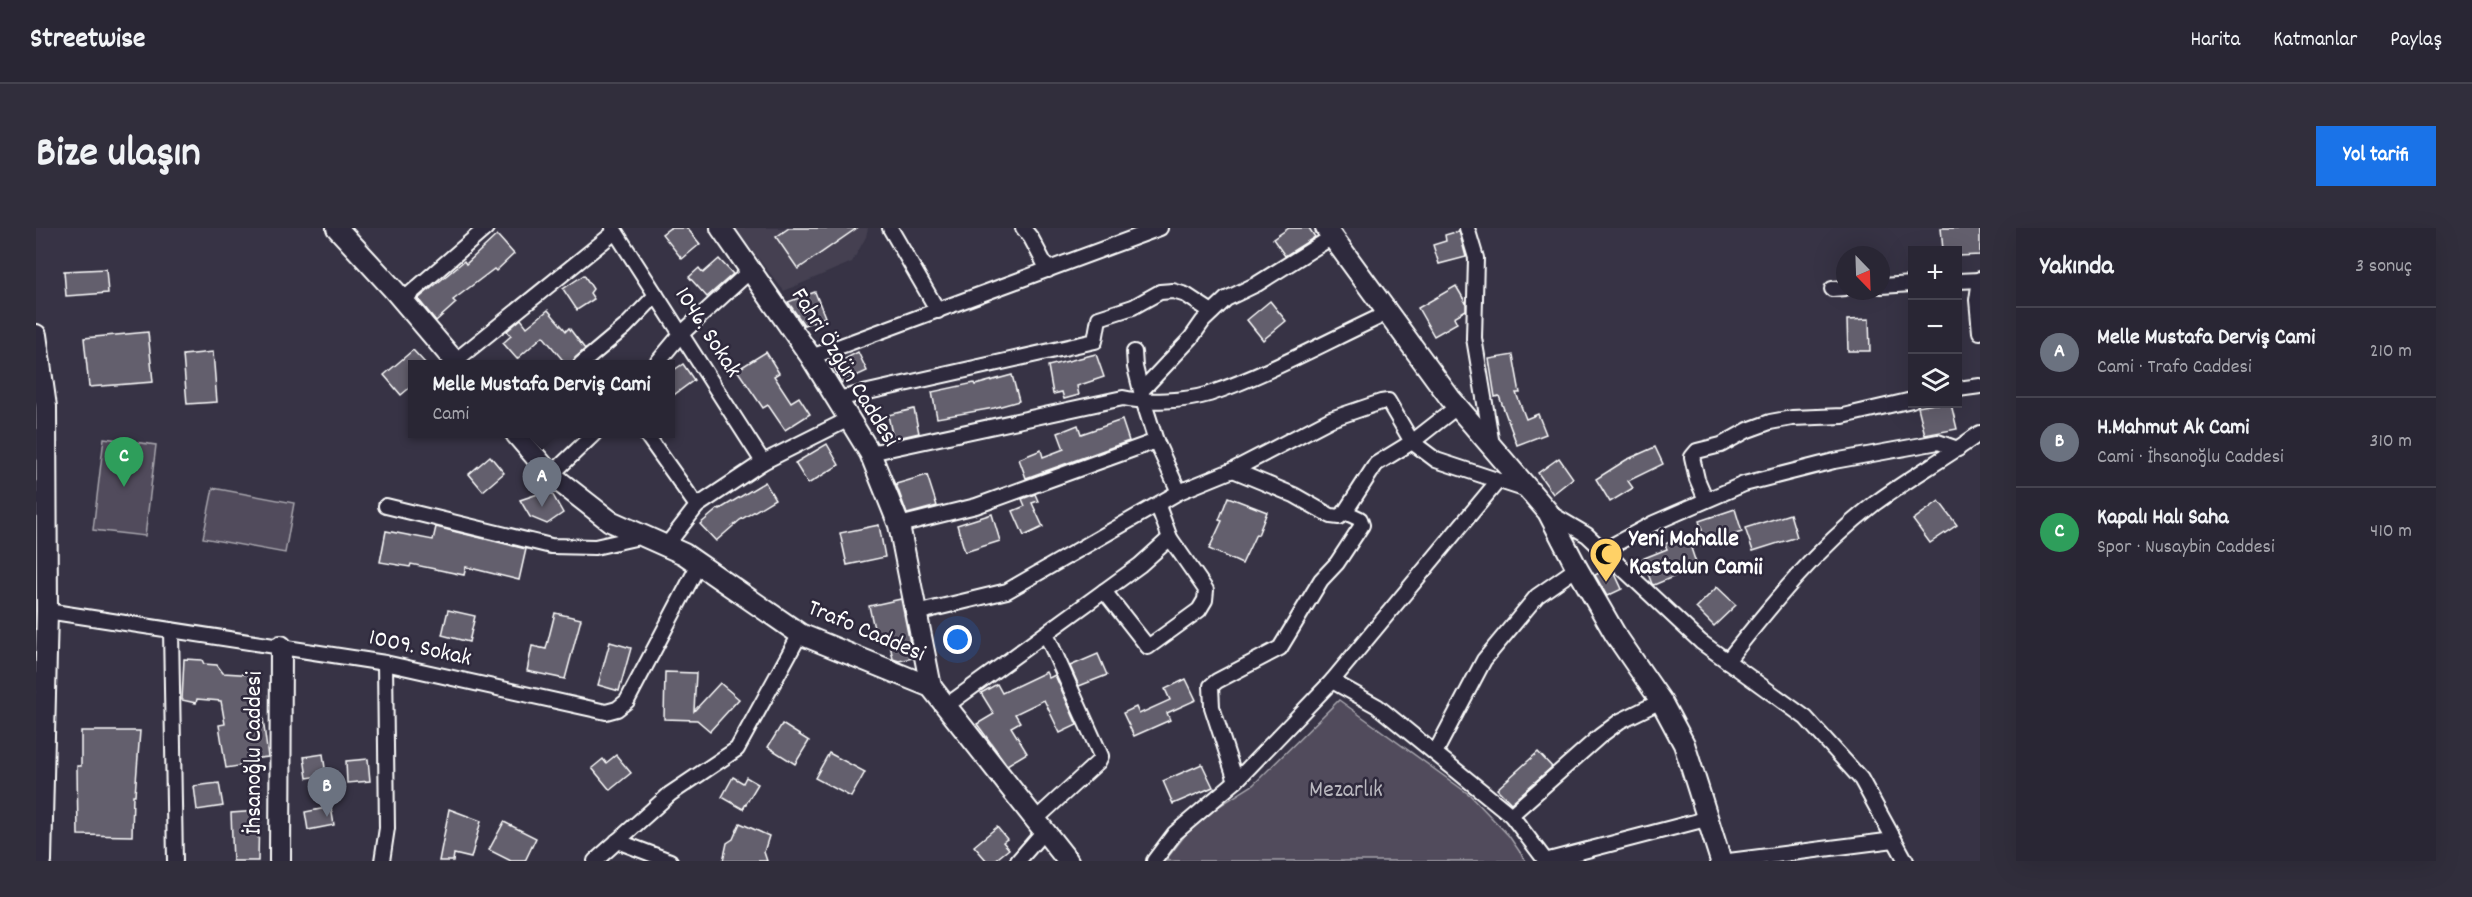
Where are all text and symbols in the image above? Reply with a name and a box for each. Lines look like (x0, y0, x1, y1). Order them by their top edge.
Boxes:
text: Streetwise (30, 21, 145, 61)
text: Harita (2190, 26, 2240, 56)
text: Katmanlar (2273, 26, 2357, 56)
text: Paylaş (2390, 26, 2442, 56)
text: Bize ulaşın (36, 126, 201, 186)
button: Yol tarifi (2316, 126, 2436, 186)
north arrow (1836, 246, 1890, 300)
map controls (1908, 246, 1962, 408)
button: + (1908, 246, 1962, 300)
text: Yakında (2040, 249, 2114, 286)
text: 3 sonuç (2355, 253, 2412, 281)
street label: 1046. Sokak (665, 281, 749, 385)
street label: Fahri Özgün Caddesi (781, 282, 907, 454)
button: − (1908, 300, 1962, 354)
text: Melle Mustafa Derviş Cami (2097, 323, 2315, 354)
text: A (2054, 338, 2065, 366)
text: 210 m (2370, 338, 2412, 366)
button: layers (1908, 354, 1962, 408)
text: Cami · Trafo Caddesi (2097, 354, 2252, 382)
popup (408, 360, 675, 438)
text: Melle Mustafa Derviş Cami (432, 370, 651, 401)
text: Cami (432, 401, 469, 429)
text: H.Mahmut Ak Cami (2097, 413, 2249, 444)
text: B (2055, 428, 2064, 456)
text: 310 m (2370, 428, 2412, 456)
pin: C (104, 438, 143, 487)
text: Cami · İhsanoğlu Caddesi (2097, 444, 2284, 472)
pin: A (522, 458, 562, 507)
text: Kapalı Halı Saha (2097, 503, 2229, 534)
text: C (2055, 518, 2064, 546)
text: 410 m (2370, 518, 2412, 546)
place label: Yeni Mahalle Kastalun Camii (1628, 523, 1763, 585)
text: Spor · Nusaybin Caddesi (2097, 534, 2275, 562)
mosque icon: Yeni Mahalle Kastalun Camii (1588, 536, 1624, 583)
street label: Trafo Caddesi (802, 592, 930, 672)
street label: 1009. Sokak (366, 622, 474, 676)
your location (943, 625, 972, 654)
street label: İhsanoğlu Caddesi (238, 671, 272, 835)
pin: B (308, 768, 346, 817)
park label: Mezarlık (1309, 774, 1383, 808)

